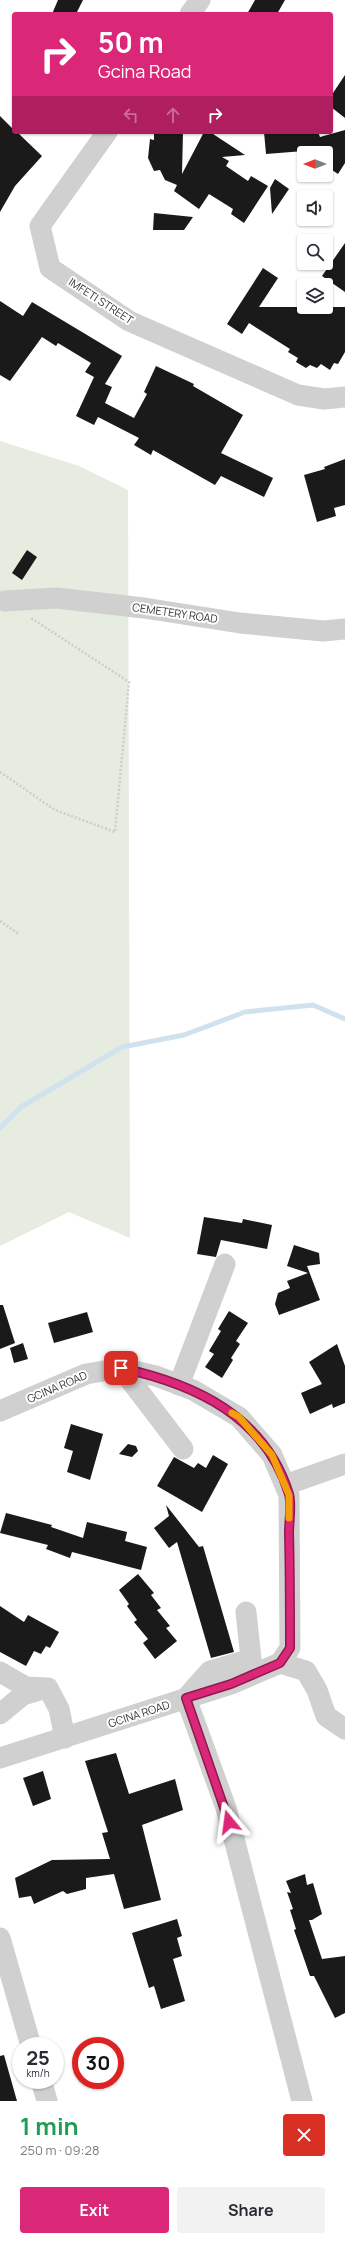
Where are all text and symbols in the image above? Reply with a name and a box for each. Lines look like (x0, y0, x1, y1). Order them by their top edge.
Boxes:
text: 50 m (98, 23, 164, 61)
icon: right (32, 28, 84, 80)
text: Gcina Road (98, 59, 192, 83)
icon: left (120, 104, 142, 126)
icon: ahead (162, 104, 184, 126)
icon: right (204, 104, 226, 126)
north arrow (297, 146, 333, 182)
map controls (297, 146, 333, 314)
button: sound (297, 190, 333, 226)
button: search (297, 234, 333, 270)
street label: IMFETI STREET (66, 274, 137, 327)
button: layers (297, 278, 333, 314)
street label: CEMETERY ROAD (131, 599, 219, 626)
pin (104, 1351, 138, 1385)
icon: arrive (110, 1357, 132, 1379)
street label: GCINA ROAD (24, 1367, 89, 1406)
street label: GCINA ROAD (106, 1697, 172, 1731)
position arrow (208, 1801, 250, 1843)
speed limit sign: 30 (72, 2037, 124, 2089)
text: 25 (26, 2044, 50, 2071)
text: km/h (26, 2066, 50, 2080)
text: 1 min (20, 2109, 79, 2142)
button: close (283, 2114, 325, 2156)
text: 250 m · 09:28 (20, 2141, 99, 2159)
button: Exit (20, 2187, 169, 2233)
button: Share (177, 2187, 325, 2233)

